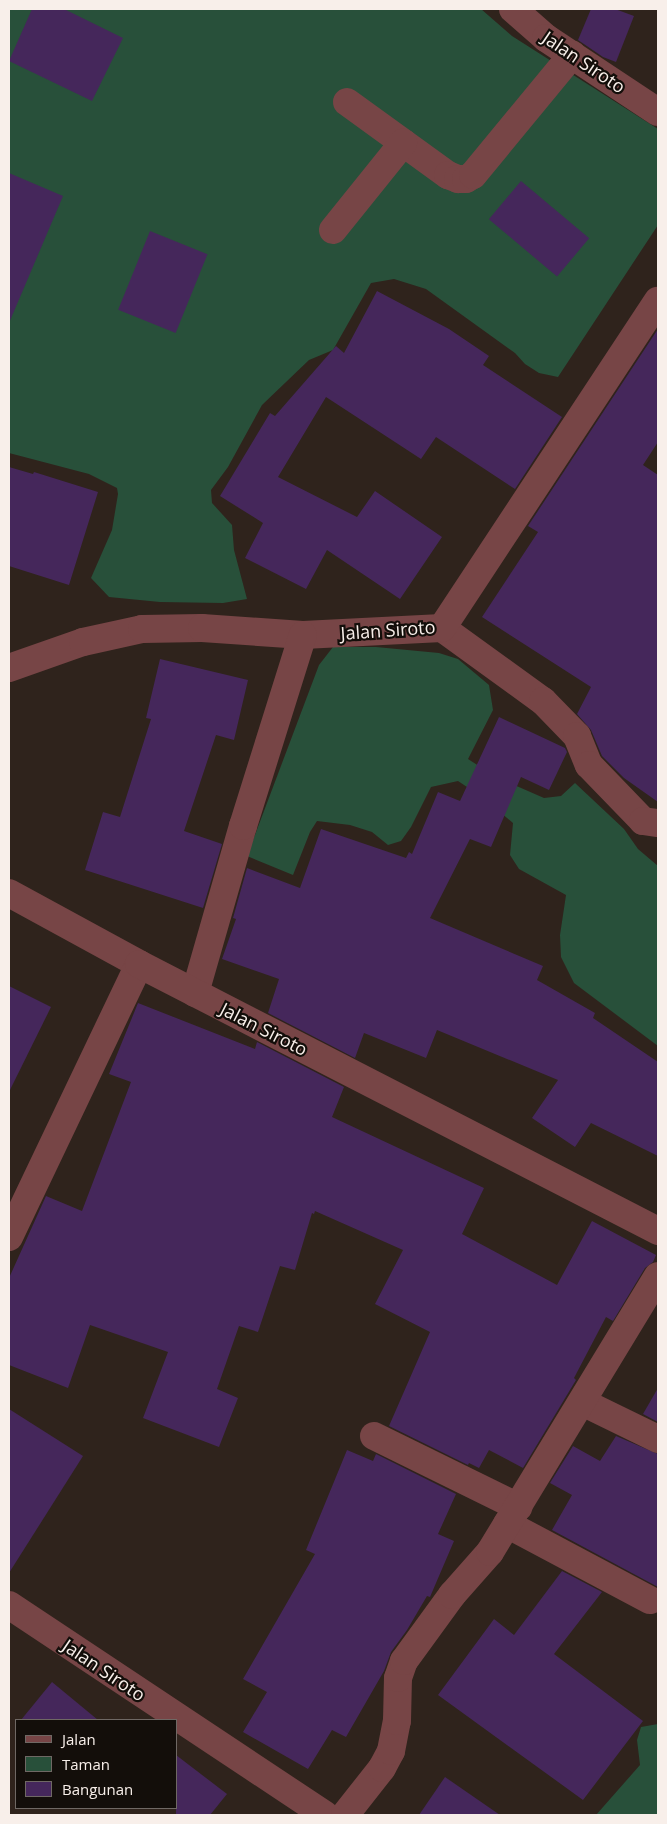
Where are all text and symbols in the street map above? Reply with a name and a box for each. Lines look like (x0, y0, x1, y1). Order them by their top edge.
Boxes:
street label: Jalan Siroto (539, 27, 629, 97)
street label: Jalan Siroto (340, 616, 436, 644)
street label: Jalan Siroto (217, 998, 311, 1060)
street label: Jalan Siroto (59, 1635, 149, 1705)
legend (15, 1719, 178, 1809)
text: Jalan (62, 1729, 96, 1749)
text: Taman (62, 1754, 110, 1774)
text: Bangunan (62, 1779, 133, 1799)

